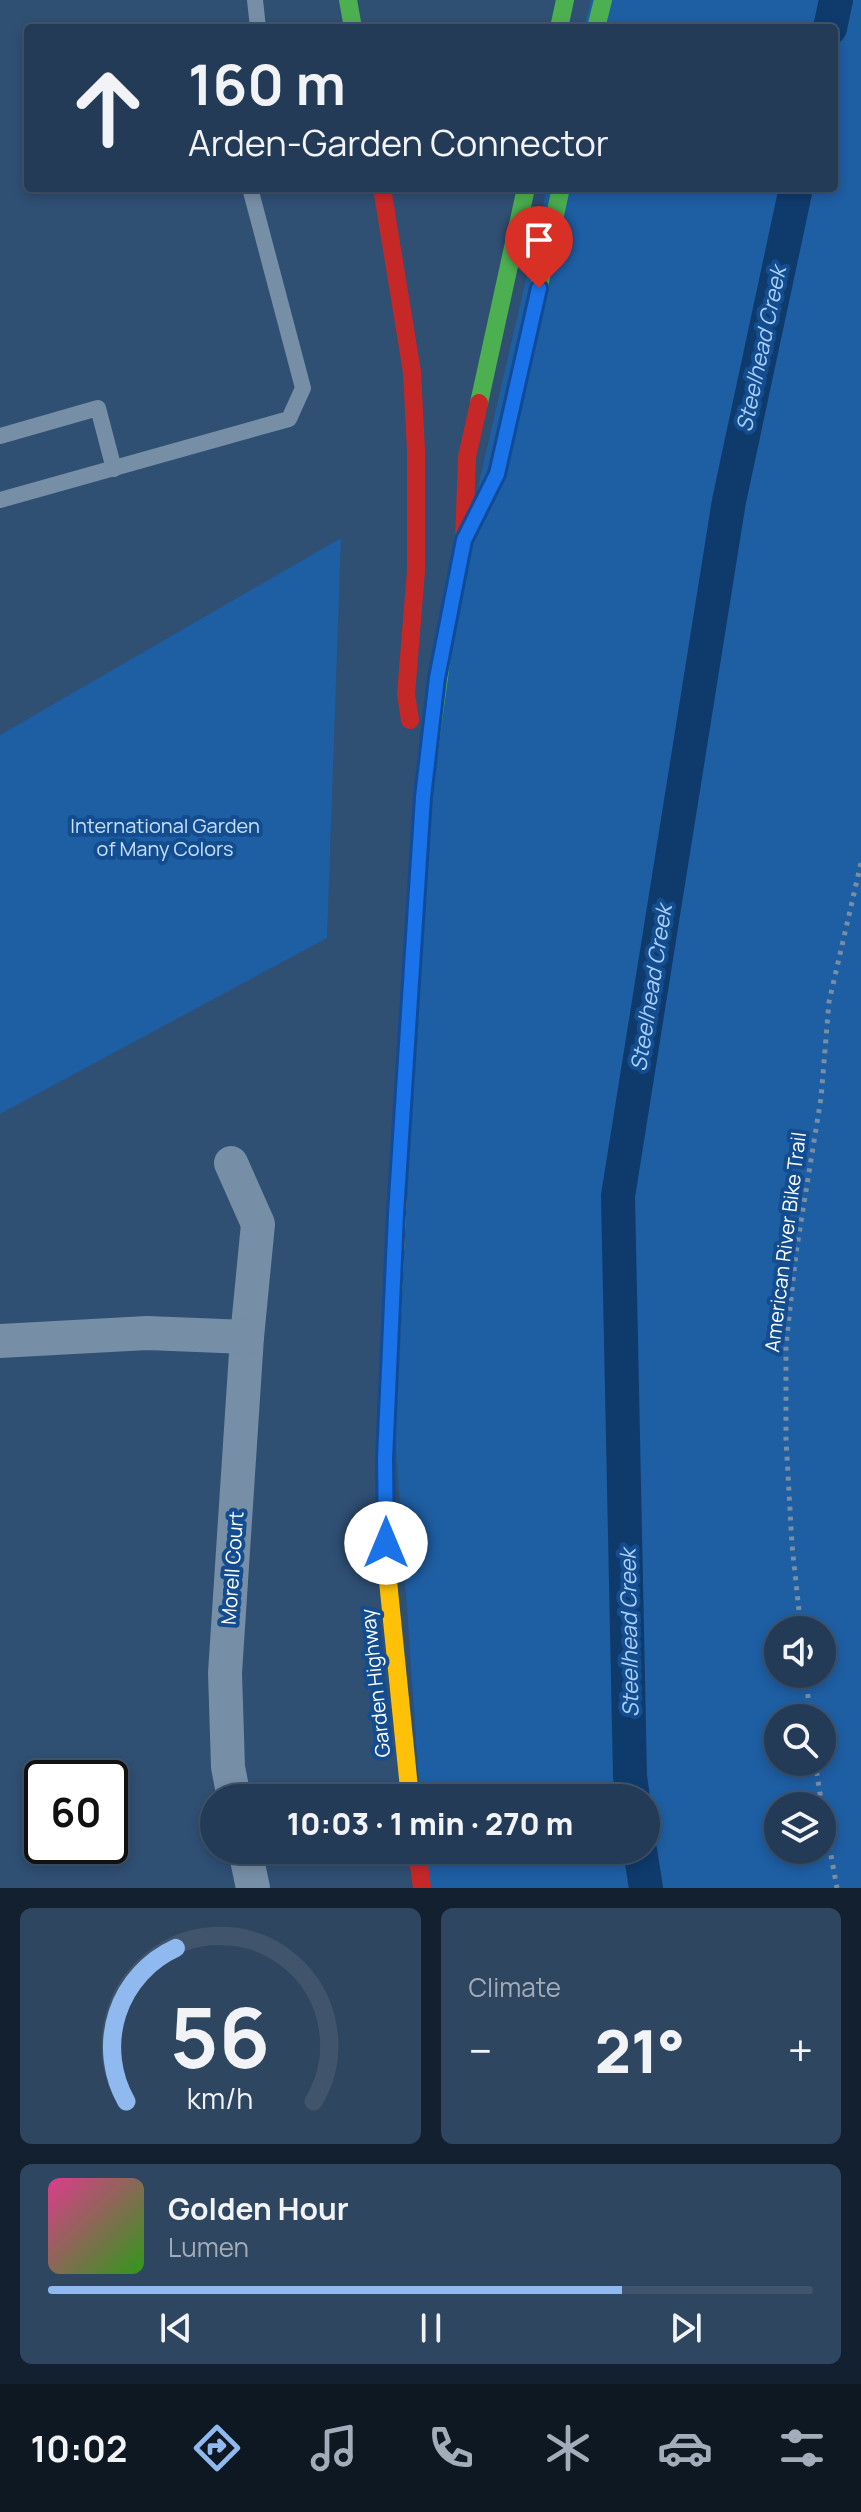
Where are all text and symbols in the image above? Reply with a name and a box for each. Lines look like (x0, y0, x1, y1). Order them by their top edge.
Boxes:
text: 160 m (188, 45, 346, 122)
icon: ahead (56, 56, 160, 160)
text: Arden-Garden Connector (188, 118, 609, 167)
pin (505, 206, 573, 288)
icon: arrive (517, 218, 561, 262)
water label: Steelhead Creek (729, 261, 794, 434)
park label: International Garden of Many Colors (70, 812, 260, 862)
water label: Steelhead Creek (623, 900, 679, 1073)
street label: American River Bike Trail (758, 1130, 812, 1354)
position arrow (344, 1501, 428, 1585)
street label: Morell Court (215, 1510, 249, 1626)
water label: Steelhead Creek (612, 1546, 645, 1717)
street label: Garden Highway (354, 1607, 396, 1759)
map controls (764, 1616, 836, 1864)
button: sound (764, 1616, 836, 1688)
button: search (764, 1704, 836, 1776)
speed limit sign: 60 (24, 1760, 128, 1864)
button: layers (764, 1792, 836, 1864)
text: 10:03 · 1 min · 270 m (287, 1803, 573, 1844)
text: Climate (469, 1969, 561, 2005)
text: 56 (170, 1979, 270, 2093)
text: 21° (595, 2009, 685, 2091)
text: − (469, 2020, 492, 2080)
text: + (788, 2020, 813, 2080)
text: km/h (187, 2079, 253, 2118)
text: Golden Hour (168, 2188, 349, 2229)
text: Lumen (168, 2229, 249, 2265)
icon: previous (154, 2306, 198, 2350)
icon: pause (409, 2306, 453, 2350)
icon: next (664, 2306, 708, 2350)
icon: directions (189, 2420, 245, 2476)
icon: music (306, 2420, 362, 2476)
icon: phone (423, 2420, 479, 2476)
icon: climate (540, 2420, 596, 2476)
icon: car (657, 2420, 713, 2476)
icon: filters (774, 2420, 830, 2476)
text: 10:02 (31, 2424, 127, 2473)

